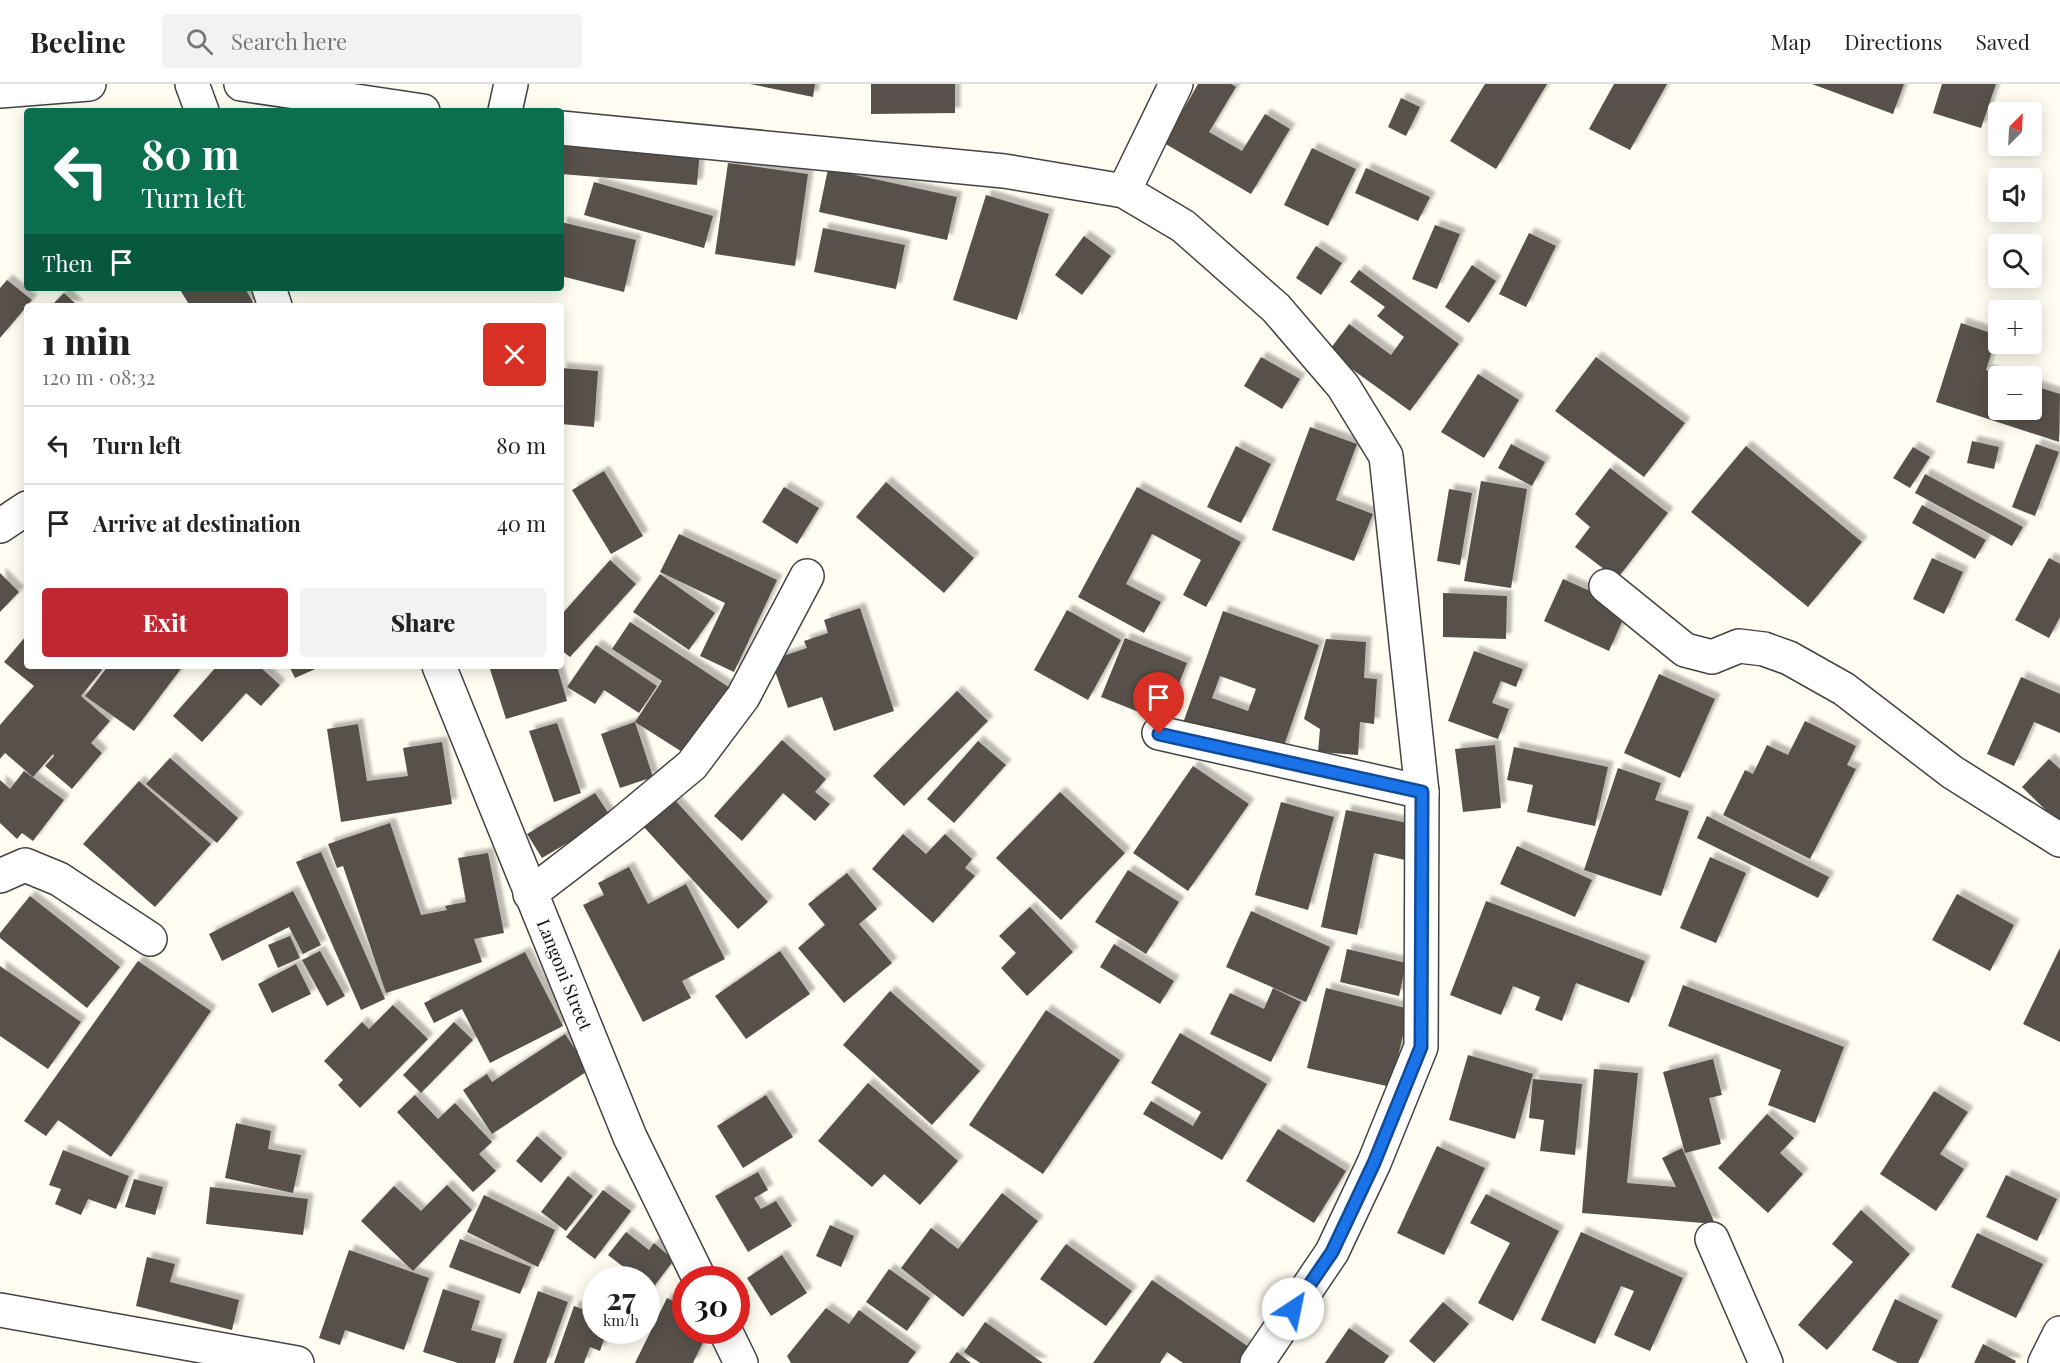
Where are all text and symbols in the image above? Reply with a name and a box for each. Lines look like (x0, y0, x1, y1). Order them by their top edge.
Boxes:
search box (162, 14, 582, 68)
text: Beeline (30, 23, 126, 60)
icon: search (183, 25, 216, 58)
text: Search here (231, 26, 347, 56)
text: Map (1770, 27, 1811, 55)
text: Directions (1844, 27, 1942, 55)
text: Saved (1975, 27, 2030, 55)
north arrow (1988, 102, 2042, 156)
map controls (1988, 102, 2042, 420)
text: 80 m (141, 125, 239, 181)
icon: left (42, 132, 120, 210)
button: sound (1988, 168, 2042, 222)
text: Turn left (141, 179, 245, 215)
button: search (1988, 234, 2042, 288)
icon: arrive (105, 246, 138, 279)
text: Then (42, 248, 93, 278)
button: + (1988, 300, 2042, 354)
text: 1 min (42, 316, 131, 364)
button: close (483, 323, 546, 386)
text: 120 m · 08:32 (42, 363, 155, 390)
button: − (1988, 366, 2042, 420)
icon: left (42, 429, 75, 462)
text: Turn left (93, 430, 182, 460)
text: 80 m (496, 430, 546, 460)
icon: arrive (42, 507, 75, 540)
text: Arrive at destination (93, 508, 301, 538)
text: 40 m (497, 508, 546, 538)
button: Exit (42, 588, 288, 657)
button: Share (300, 588, 546, 657)
pin (1133, 672, 1184, 734)
icon: arrive (1142, 681, 1175, 714)
street label: Langoni Street (532, 915, 598, 1034)
speed limit sign: 30 (672, 1266, 750, 1344)
position arrow (1261, 1277, 1325, 1341)
text: 27 (606, 1278, 636, 1318)
text: km/h (603, 1310, 639, 1330)

